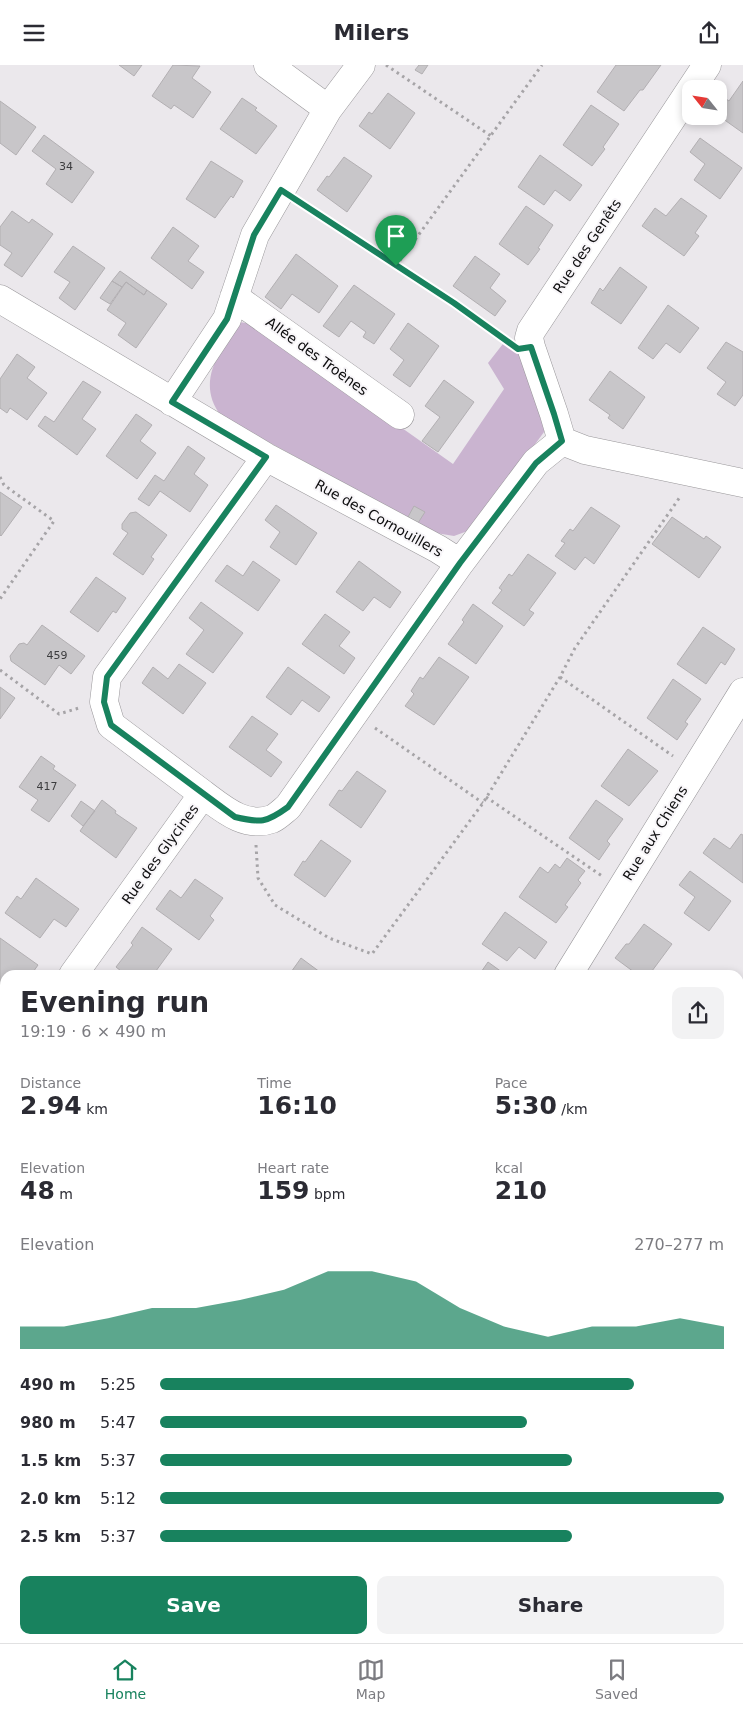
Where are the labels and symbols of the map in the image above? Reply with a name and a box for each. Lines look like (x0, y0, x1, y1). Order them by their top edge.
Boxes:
north arrow (682, 80, 728, 125)
house number: 34 (59, 160, 73, 173)
street label: Rue des Genêts (550, 196, 624, 296)
pin (375, 215, 417, 266)
street label: Allée des Troènes (263, 314, 371, 398)
street label: Rue des Cornouillers (312, 476, 446, 560)
house number: 459 (47, 649, 68, 662)
house number: 417 (37, 780, 58, 793)
street label: Rue aux Chiens (619, 783, 691, 883)
street label: Rue des Glycines (118, 801, 202, 907)

